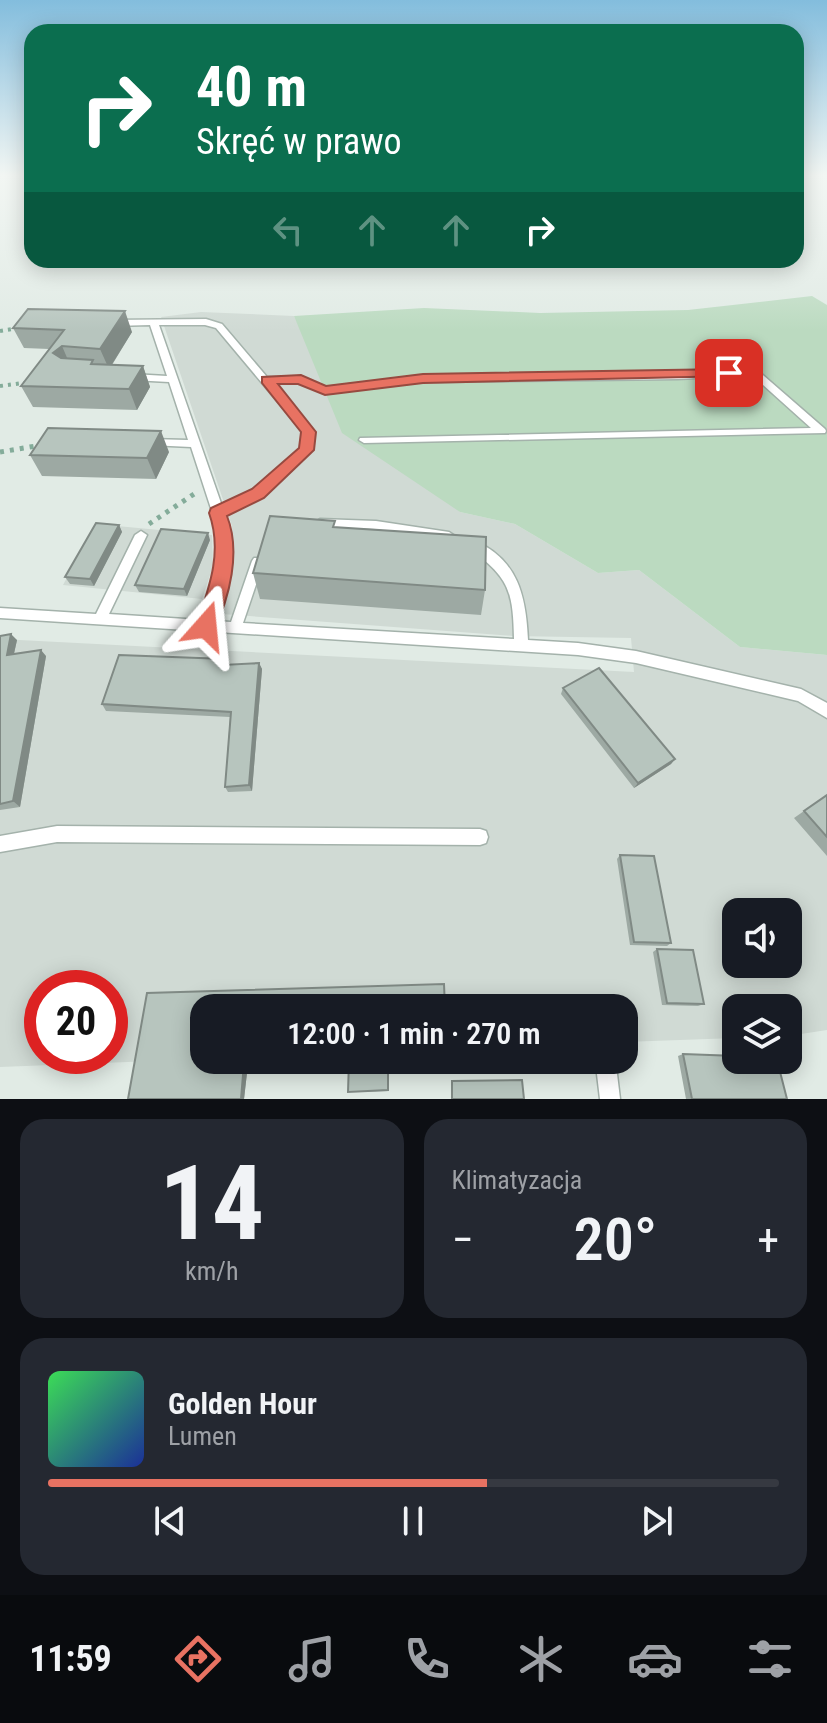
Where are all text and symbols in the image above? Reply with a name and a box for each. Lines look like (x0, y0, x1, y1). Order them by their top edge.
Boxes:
text: 40 m (196, 54, 307, 120)
icon: right (64, 56, 168, 160)
text: Skręć w prawo (196, 121, 402, 163)
icon: left (266, 208, 310, 252)
icon: ahead (350, 208, 394, 252)
icon: ahead (434, 208, 478, 252)
icon: right (518, 208, 562, 252)
pin (695, 339, 763, 407)
icon: arrive (707, 351, 751, 395)
position arrow (164, 584, 248, 668)
map controls (722, 898, 802, 1074)
button: sound (722, 898, 802, 978)
speed limit sign: 20 (24, 970, 128, 1074)
button: layers (722, 994, 802, 1074)
text: 12:00 · 1 min · 270 m (287, 1016, 541, 1051)
text: 14 (159, 1143, 264, 1264)
text: Klimatyzacja (452, 1165, 582, 1195)
text: 20° (574, 1204, 657, 1275)
text: − (452, 1214, 474, 1266)
text: + (757, 1214, 779, 1266)
text: km/h (185, 1256, 239, 1286)
text: Golden Hour (168, 1386, 317, 1421)
text: Lumen (168, 1421, 237, 1451)
icon: previous (148, 1499, 192, 1543)
icon: pause (391, 1499, 435, 1543)
icon: next (635, 1499, 679, 1543)
icon: directions (170, 1631, 226, 1687)
icon: music (284, 1631, 340, 1687)
icon: phone (399, 1631, 455, 1687)
icon: climate (513, 1631, 569, 1687)
icon: car (627, 1631, 683, 1687)
icon: filters (742, 1631, 798, 1687)
text: 11:59 (29, 1638, 112, 1680)

